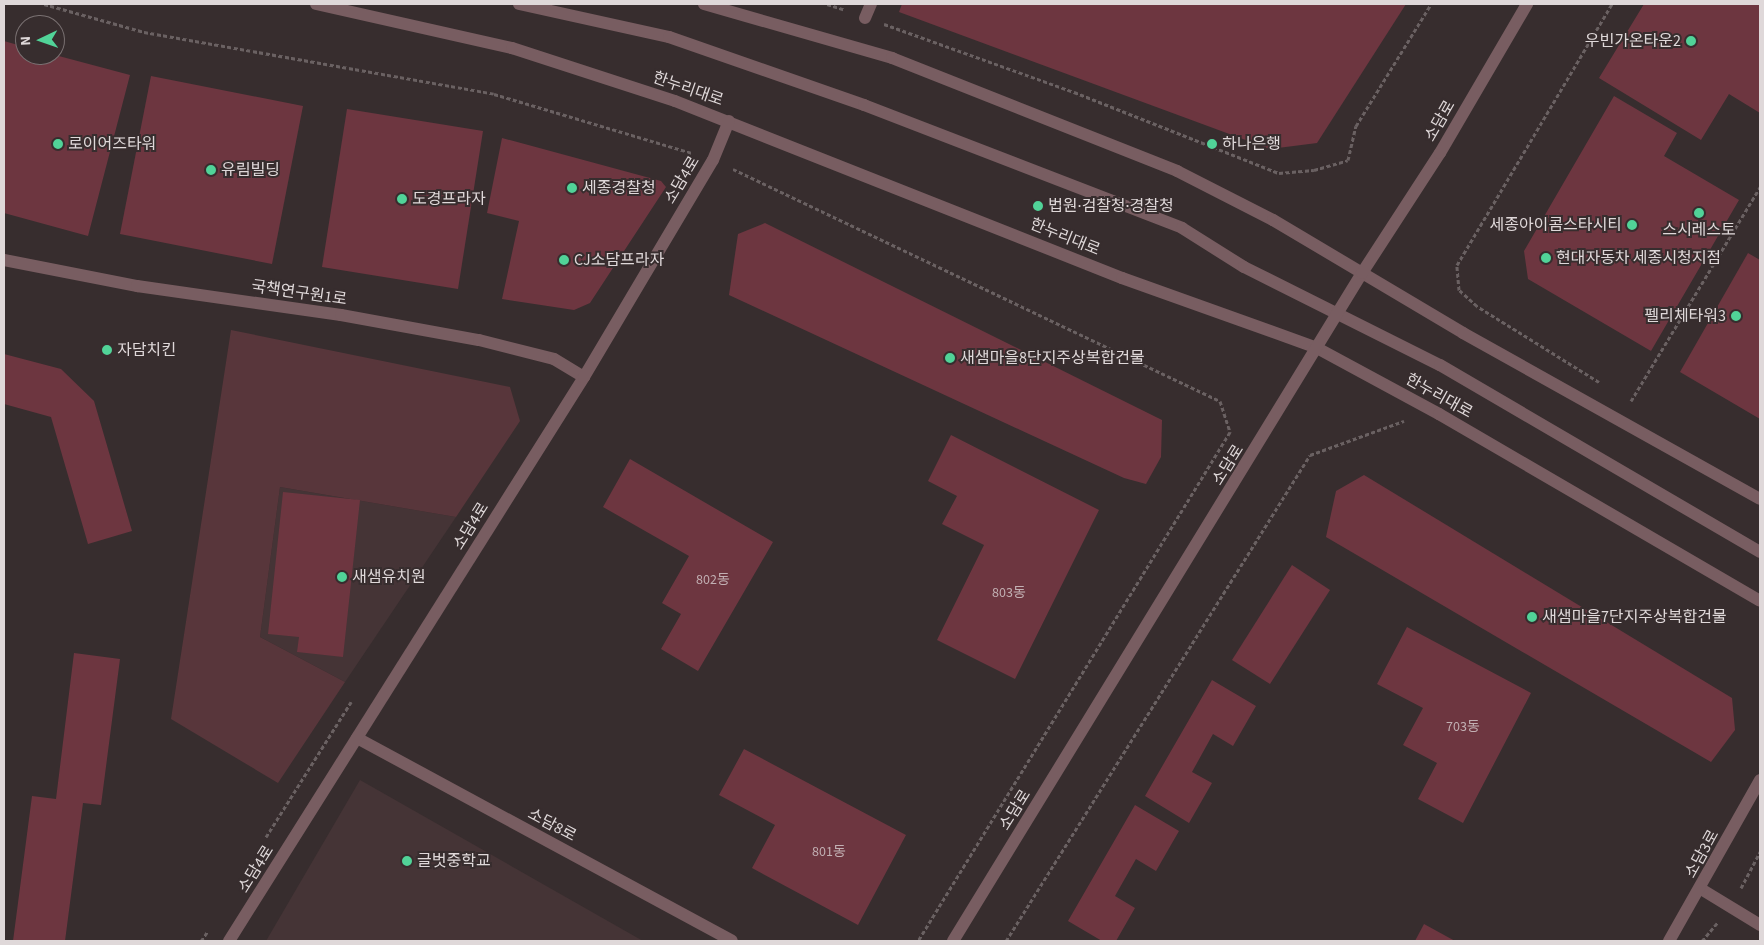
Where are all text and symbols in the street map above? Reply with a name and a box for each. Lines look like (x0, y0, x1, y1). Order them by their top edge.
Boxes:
north arrow (15, 15, 65, 65)
place label: 우빈가온타운2 (1585, 31, 1681, 51)
marker: 우빈가온타운2 (1685, 35, 1697, 47)
text: N (16, 36, 36, 46)
street label: 한누리대로 (650, 68, 726, 110)
street label: 소담로 (1421, 97, 1459, 145)
place label: 로이어즈타워 (68, 134, 156, 154)
place label: 하나은행 (1222, 134, 1281, 154)
marker: 로이어즈타워 (52, 138, 64, 150)
marker: 하나은행 (1206, 138, 1218, 150)
street label: 소담4로 (660, 153, 704, 207)
place label: 유림빌딩 (221, 160, 280, 180)
marker: 유림빌딩 (205, 164, 217, 176)
place label: 세종경찰청 (582, 178, 656, 198)
marker: 세종경찰청 (566, 182, 578, 194)
place label: 도경프라자 (412, 189, 486, 209)
marker: 도경프라자 (396, 193, 408, 205)
place label: 법원·검찰청·경찰청 (1048, 196, 1174, 216)
marker: 법원·검찰청·경찰청 (1032, 200, 1044, 212)
marker: 스시레스토 (1693, 207, 1705, 219)
street label: 한누리대로 (1027, 214, 1103, 260)
place label: 세종아이콤스타시티 (1490, 215, 1622, 235)
marker: 세종아이콤스타시티 (1626, 219, 1638, 231)
place label: 스시레스토 (1662, 220, 1736, 240)
place label: 현대자동차 세종시청지점 (1556, 248, 1721, 268)
place label: CJ소담프라자 (574, 250, 664, 270)
marker: 현대자동차 세종시청지점 (1540, 252, 1552, 264)
marker: CJ소담프라자 (558, 254, 570, 266)
street label: 국책연구원1로 (250, 277, 348, 309)
place label: 펠리체타워3 (1644, 306, 1726, 326)
marker: 펠리체타워3 (1730, 310, 1742, 322)
place label: 자담치킨 (117, 340, 176, 360)
marker: 자담치킨 (101, 344, 113, 356)
place label: 새샘마을8단지주상복합건물 (960, 348, 1145, 368)
marker: 새샘마을8단지주상복합건물 (944, 352, 956, 364)
street label: 한누리대로 (1402, 370, 1476, 422)
street label: 소담로 (1208, 441, 1248, 489)
street label: 소담4로 (449, 499, 493, 553)
place label: 새샘유치원 (352, 567, 426, 587)
marker: 새샘유치원 (336, 571, 348, 583)
house number: 802동 (696, 572, 730, 588)
house number: 803동 (992, 585, 1026, 601)
place label: 새샘마을7단지주상복합건물 (1542, 607, 1727, 627)
marker: 새샘마을7단지주상복합건물 (1526, 611, 1538, 623)
house number: 703동 (1446, 719, 1480, 735)
street label: 소담로 (995, 786, 1035, 834)
street label: 소담8로 (524, 804, 580, 846)
street label: 소담3로 (1681, 827, 1723, 881)
street label: 소담4로 (234, 842, 278, 896)
house number: 801동 (812, 844, 846, 860)
place label: 글벗중학교 (417, 851, 491, 871)
marker: 글벗중학교 (401, 855, 413, 867)

